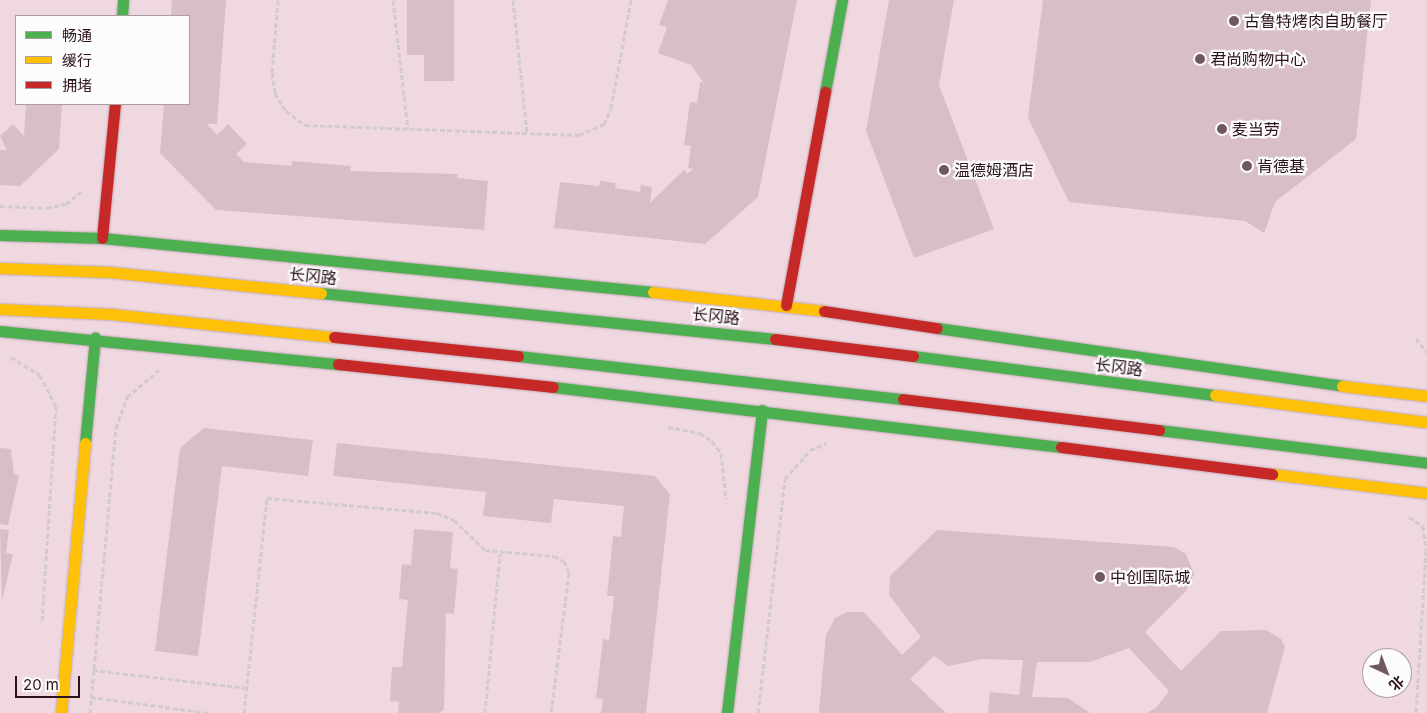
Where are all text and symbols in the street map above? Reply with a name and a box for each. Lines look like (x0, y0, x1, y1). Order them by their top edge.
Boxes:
place label: 古鲁特烤肉自助餐厅 (1244, 11, 1388, 31)
legend (15, 15, 190, 105)
marker: 古鲁特烤肉自助餐厅 (1228, 15, 1240, 27)
text: 畅通 (62, 26, 92, 45)
place label: 君尚购物中心 (1210, 49, 1306, 69)
text: 缓行 (62, 51, 92, 70)
marker: 君尚购物中心 (1194, 53, 1206, 65)
text: 拥堵 (62, 76, 92, 95)
place label: 麦当劳 (1232, 119, 1280, 139)
marker: 麦当劳 (1216, 123, 1228, 135)
place label: 肯德基 (1257, 156, 1305, 176)
place label: 温德姆酒店 (954, 160, 1034, 180)
marker: 肯德基 (1241, 160, 1253, 172)
marker: 温德姆酒店 (938, 164, 950, 176)
street label: 长冈路 (288, 264, 338, 288)
street label: 长冈路 (691, 304, 741, 328)
street label: 长冈路 (1094, 355, 1144, 379)
place label: 中创国际城 (1110, 567, 1190, 587)
marker: 中创国际城 (1094, 571, 1106, 583)
north arrow (1362, 648, 1412, 698)
scale bar (18, 666, 82, 698)
text: 北 (1386, 673, 1408, 695)
text: 20 m (23, 675, 59, 694)

